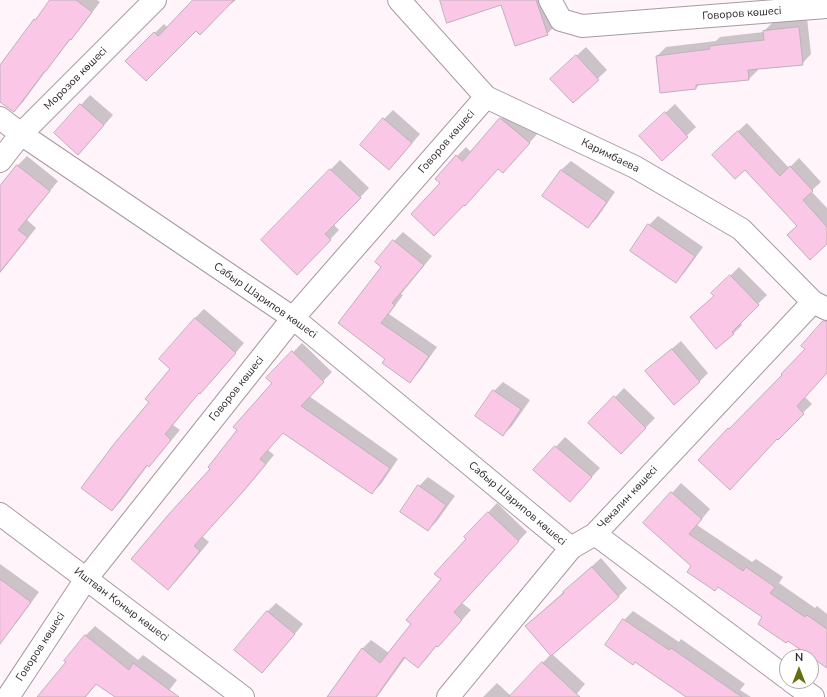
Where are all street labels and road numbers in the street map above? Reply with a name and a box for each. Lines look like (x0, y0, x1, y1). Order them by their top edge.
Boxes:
street label: Говоров көшесі (702, 5, 782, 23)
street label: Морозов көшесі (42, 45, 110, 113)
street label: Говоров көшесі (416, 108, 478, 176)
street label: Каримбаева (579, 136, 641, 176)
street label: Сабыр Шарипов көшесі (211, 260, 319, 342)
street label: Говоров көшесі (207, 354, 267, 424)
street label: Сабыр Шарипов көшесі (465, 459, 569, 549)
street label: Чекалин көшесі (595, 464, 661, 532)
street label: Иштван Коныр көшесі (71, 565, 171, 645)
street label: Говоров көшесі (14, 610, 68, 684)

